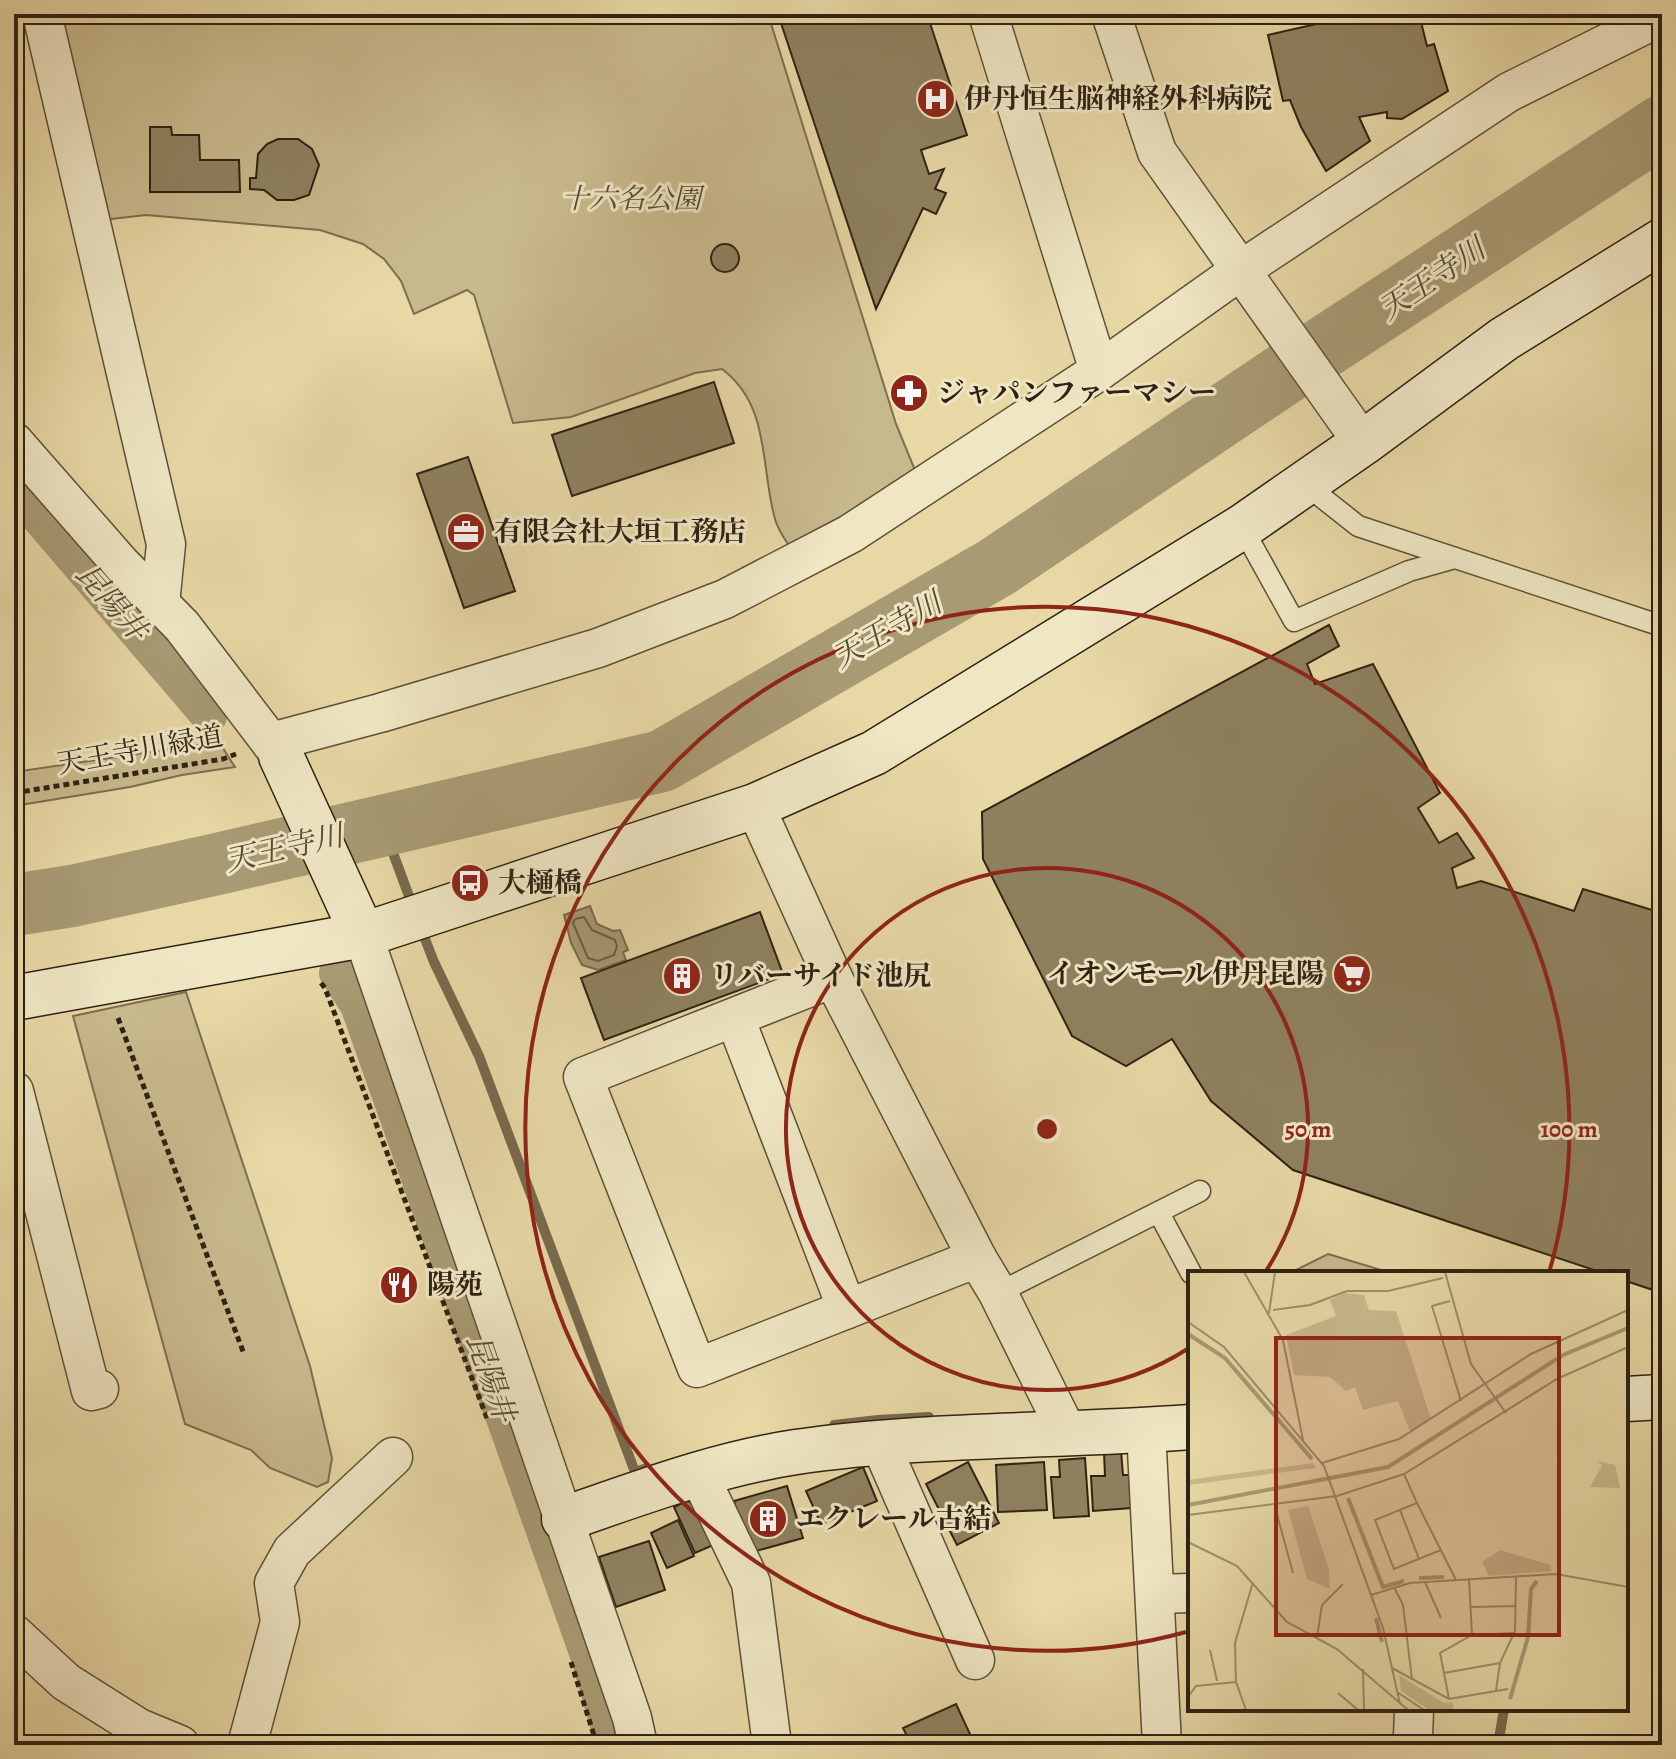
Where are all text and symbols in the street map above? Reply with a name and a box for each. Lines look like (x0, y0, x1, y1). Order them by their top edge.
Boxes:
hospital icon: 伊丹恒生脳神経外科病院 (915, 78, 957, 120)
place label: 伊丹恒生脳神経外科病院 (964, 80, 1272, 118)
park label: 十六名公園 (561, 180, 705, 218)
water label: 天王寺川 (1371, 227, 1495, 329)
pharmacy icon: ジャパンファーマシー (888, 372, 930, 414)
place label: ジャパンファーマシー (937, 374, 1216, 412)
office icon: 有限会社大垣工務店 (445, 511, 487, 553)
place label: 有限会社大垣工務店 (494, 513, 746, 551)
water label: 昆陽井 (67, 555, 159, 651)
water label: 天王寺川 (825, 581, 952, 677)
street label: 天王寺川緑道 (54, 717, 226, 783)
water label: 天王寺川 (221, 814, 350, 881)
bus stop icon: 大樋橋 (449, 862, 491, 904)
place label: 大樋橋 (498, 864, 582, 902)
supermarket icon: イオンモール伊丹昆陽 (1331, 953, 1373, 995)
building icon: リバーサイド池尻 (661, 955, 703, 997)
place label: イオンモール伊丹昆陽 (1047, 955, 1324, 993)
place label: リバーサイド池尻 (710, 957, 931, 995)
text: 50 m (1285, 1113, 1331, 1145)
text: 100 m (1540, 1113, 1598, 1145)
centre of rings (1033, 1115, 1061, 1143)
restaurant icon: 陽苑 (378, 1264, 420, 1306)
place label: 陽苑 (427, 1266, 483, 1304)
inset map (1188, 1271, 1628, 1711)
water label: 昆陽井 (457, 1329, 526, 1430)
building icon: エクレール古結 (747, 1498, 789, 1540)
place label: エクレール古結 (796, 1500, 991, 1538)

